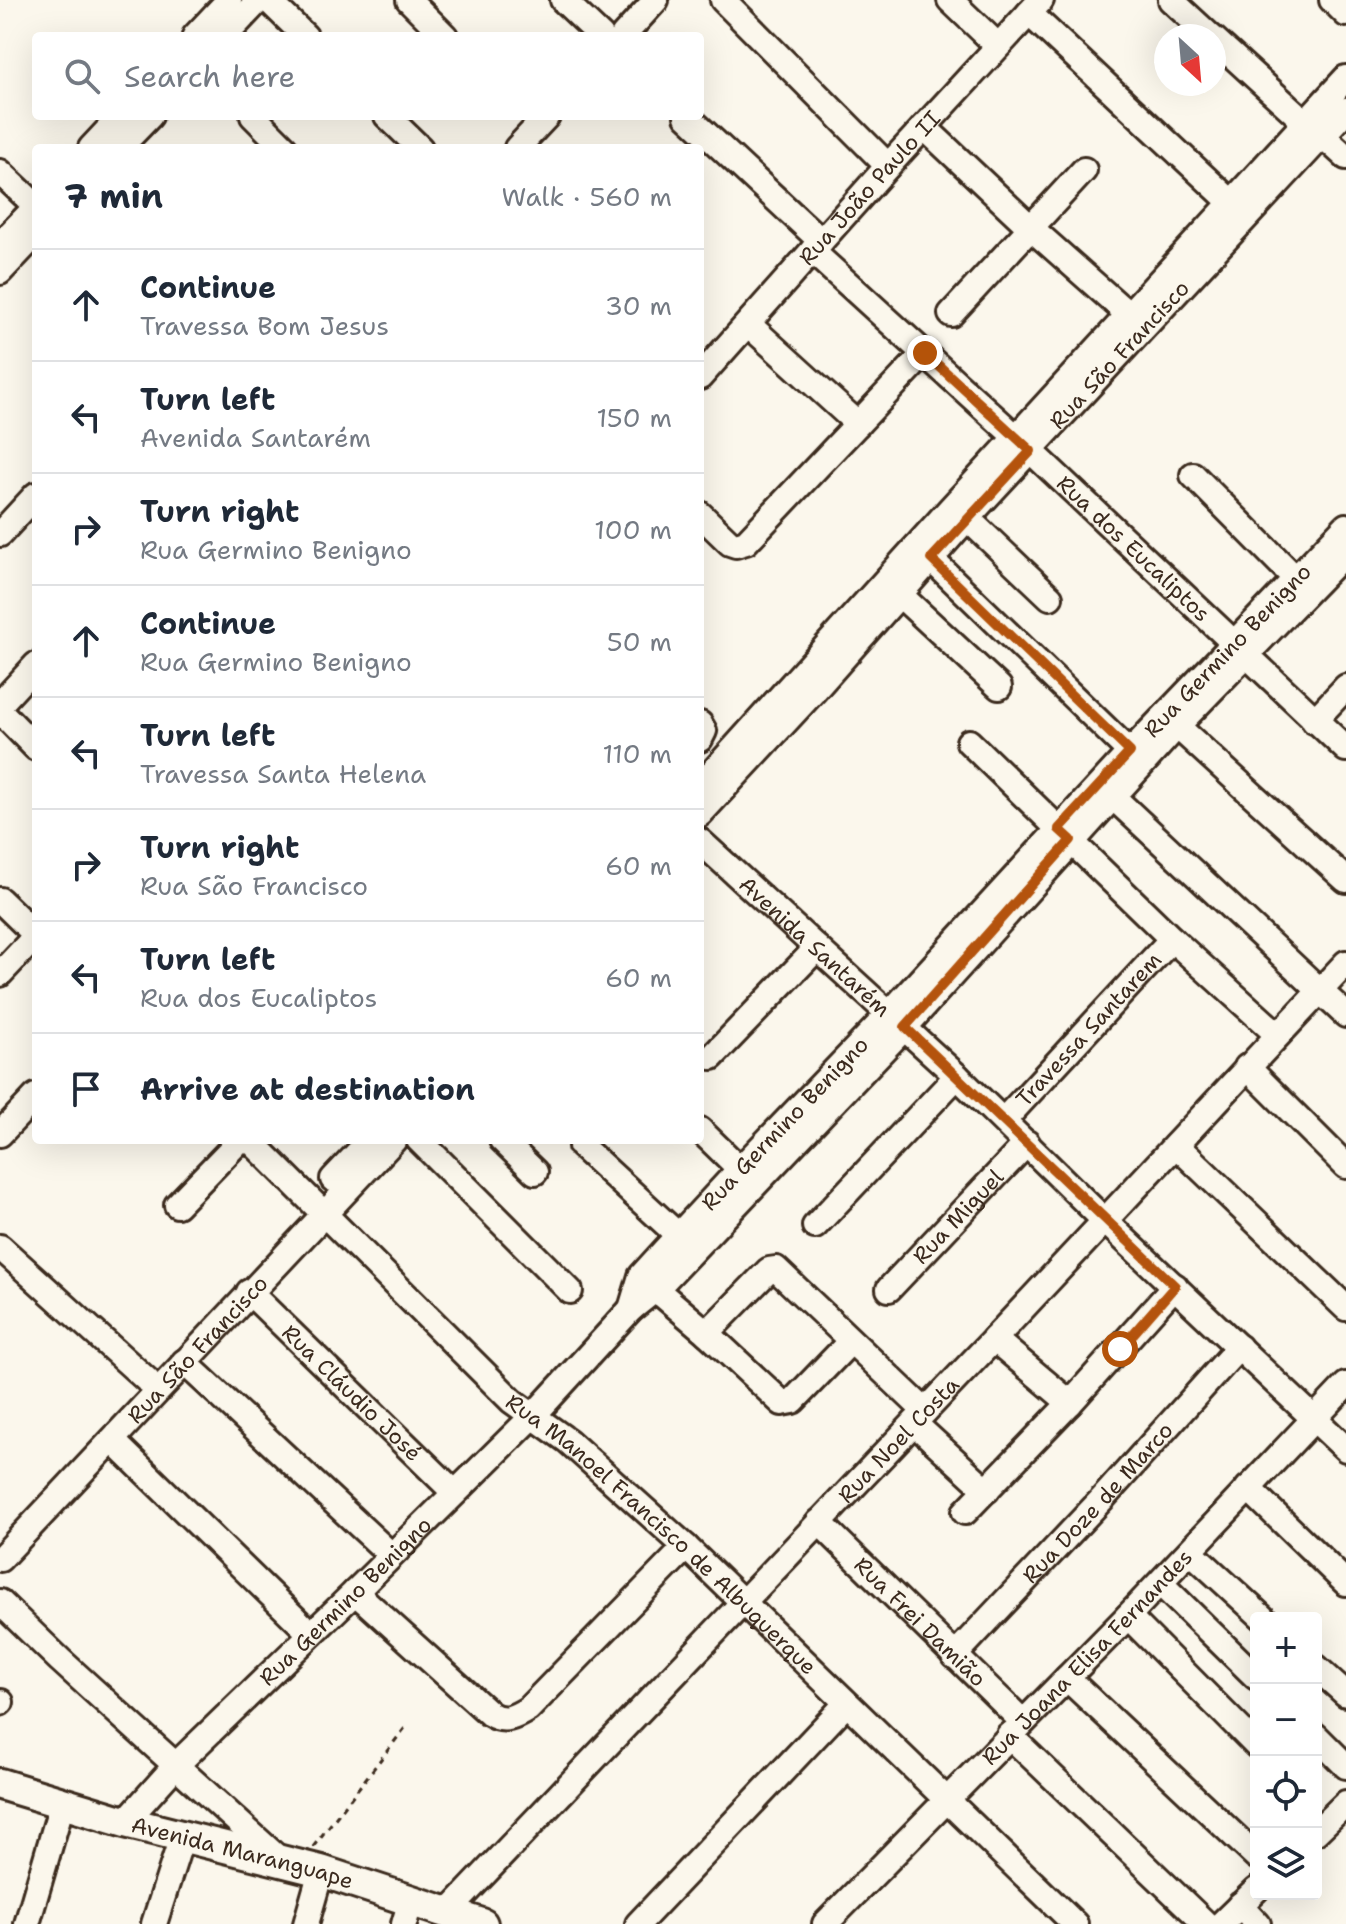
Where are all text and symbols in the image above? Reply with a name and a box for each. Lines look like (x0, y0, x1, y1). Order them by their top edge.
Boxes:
north arrow (1154, 24, 1226, 96)
search box (32, 32, 704, 120)
icon: search (60, 54, 104, 98)
text: Search here (124, 56, 295, 97)
street label: Rua João Paulo II (792, 105, 947, 272)
text: 7 min (64, 173, 163, 219)
text: Walk · 560 m (502, 179, 672, 214)
text: Continue (140, 267, 276, 308)
street label: Rua São Francisco (1043, 274, 1196, 435)
icon: ahead (64, 283, 108, 327)
text: 30 m (605, 288, 672, 323)
text: Travessa Bom Jesus (140, 308, 389, 343)
route end (907, 335, 943, 371)
text: Turn left (140, 379, 275, 420)
icon: left (64, 395, 108, 439)
text: 150 m (596, 400, 672, 435)
text: Avenida Santarém (140, 420, 371, 455)
street label: Rua dos Eucaliptos (1050, 469, 1216, 628)
text: Turn right (140, 491, 299, 532)
icon: right (64, 507, 108, 551)
text: 100 m (594, 512, 672, 547)
text: Rua Germino Benigno (140, 532, 412, 567)
street label: Rua Germino Benigno (1138, 557, 1318, 744)
text: Continue (140, 603, 276, 644)
icon: ahead (64, 619, 108, 663)
text: 50 m (607, 624, 672, 659)
text: Rua Germino Benigno (140, 644, 412, 679)
text: Turn left (140, 715, 275, 756)
icon: left (64, 731, 108, 775)
text: 110 m (602, 736, 672, 771)
text: Travessa Santa Helena (140, 756, 426, 791)
text: Turn right (140, 827, 299, 868)
icon: right (64, 843, 108, 887)
text: 60 m (605, 848, 672, 883)
text: Rua São Francisco (140, 868, 368, 903)
street label: Avenida Santarém (733, 870, 897, 1023)
text: Turn left (140, 939, 275, 980)
street label: Travessa Santarem (1010, 946, 1168, 1113)
icon: left (64, 955, 108, 999)
text: 60 m (605, 960, 672, 995)
text: Rua dos Eucaliptos (140, 980, 377, 1015)
street label: Rua Germino Benigno (695, 1030, 875, 1217)
icon: arrive (64, 1067, 108, 1111)
text: Arrive at destination (140, 1069, 475, 1110)
street label: Rua Miguel (906, 1163, 1010, 1270)
street label: Rua São Francisco (121, 1269, 274, 1430)
street label: Rua Cláudio José (276, 1318, 428, 1468)
route start (1102, 1331, 1138, 1367)
street label: Rua Noel Costa (831, 1370, 966, 1509)
street label: Rua Manoel Francisco de Albuquerque (500, 1387, 823, 1681)
street label: Rua Doze de Marco (1016, 1416, 1179, 1590)
street label: Rua Germino Benigno (253, 1511, 438, 1692)
street label: Rua Joana Elisa Fernandes (975, 1543, 1199, 1772)
street label: Rua Frei Damião (848, 1550, 992, 1693)
map controls (1250, 1612, 1322, 1900)
button: + (1250, 1612, 1322, 1684)
button: − (1250, 1684, 1322, 1756)
button: locate (1250, 1756, 1322, 1828)
street label: Avenida Maranguape (128, 1810, 357, 1896)
button: layers (1250, 1828, 1322, 1900)

